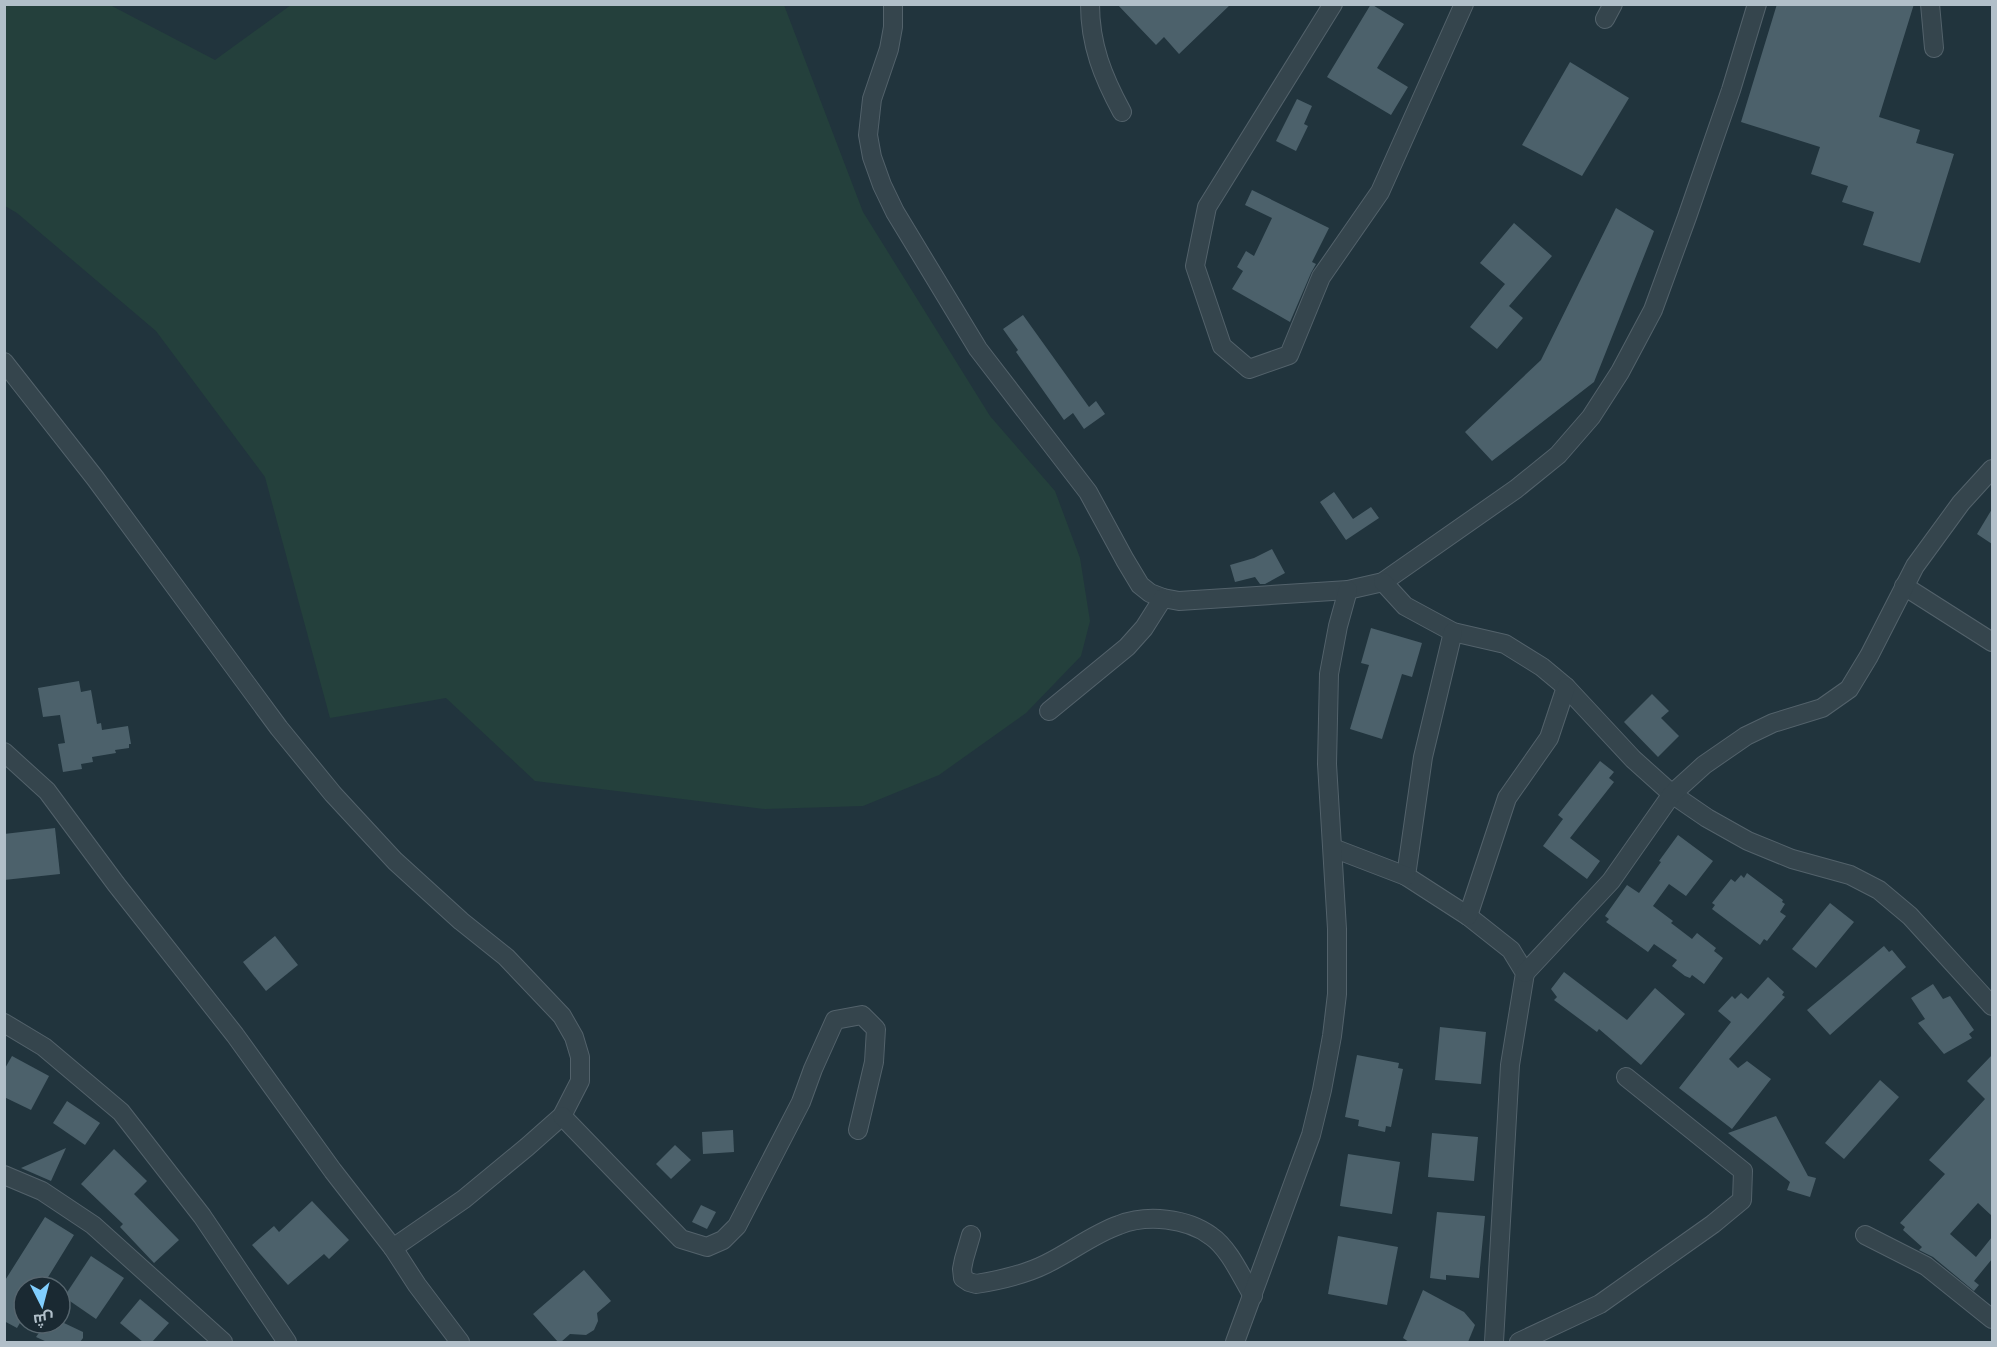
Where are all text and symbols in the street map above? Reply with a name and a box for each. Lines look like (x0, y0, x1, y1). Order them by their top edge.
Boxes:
north arrow (12, 1275, 72, 1335)
text: ش (32, 1308, 55, 1330)

